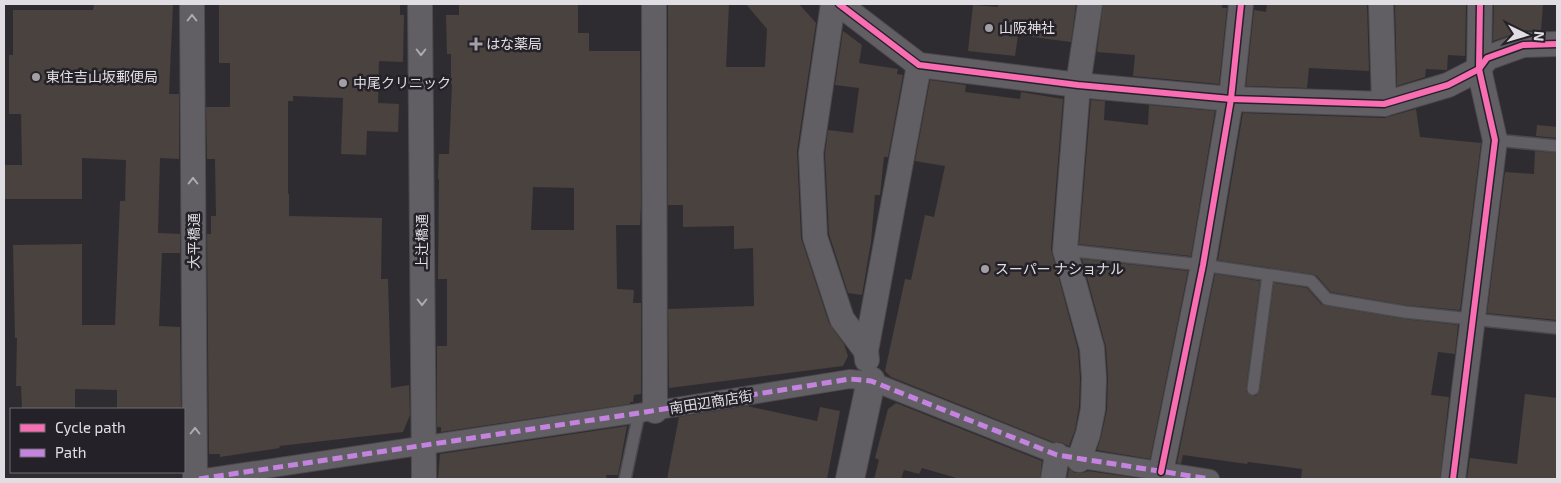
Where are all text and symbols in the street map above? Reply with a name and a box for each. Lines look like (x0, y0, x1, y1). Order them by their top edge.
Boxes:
north arrow (1501, 10, 1551, 60)
one-way arrow (187, 14, 197, 22)
place label: 山阪神社 (999, 19, 1055, 36)
marker: 山阪神社 (983, 22, 995, 34)
text: N (1531, 30, 1548, 42)
place label: はな薬局 (486, 35, 542, 52)
marker: はな薬局 (470, 38, 482, 50)
one-way arrow (416, 49, 426, 57)
place label: 東住吉山坂郵便局 (46, 68, 158, 85)
marker: 東住吉山坂郵便局 (30, 71, 42, 83)
place label: 中尾クリニック (353, 74, 451, 91)
marker: 中尾クリニック (337, 77, 349, 89)
one-way arrow (188, 176, 198, 184)
street label: 大平橋通 (185, 213, 202, 269)
street label: 上辻橋通 (413, 214, 430, 270)
place label: スーパー ナショナル (995, 260, 1124, 277)
marker: スーパー ナショナル (979, 263, 991, 275)
one-way arrow (417, 299, 427, 307)
street label: 南田辺商店街 (668, 387, 754, 416)
legend (10, 408, 185, 473)
text: Cycle path (55, 418, 126, 436)
one-way arrow (190, 426, 200, 434)
text: Path (55, 443, 86, 461)

